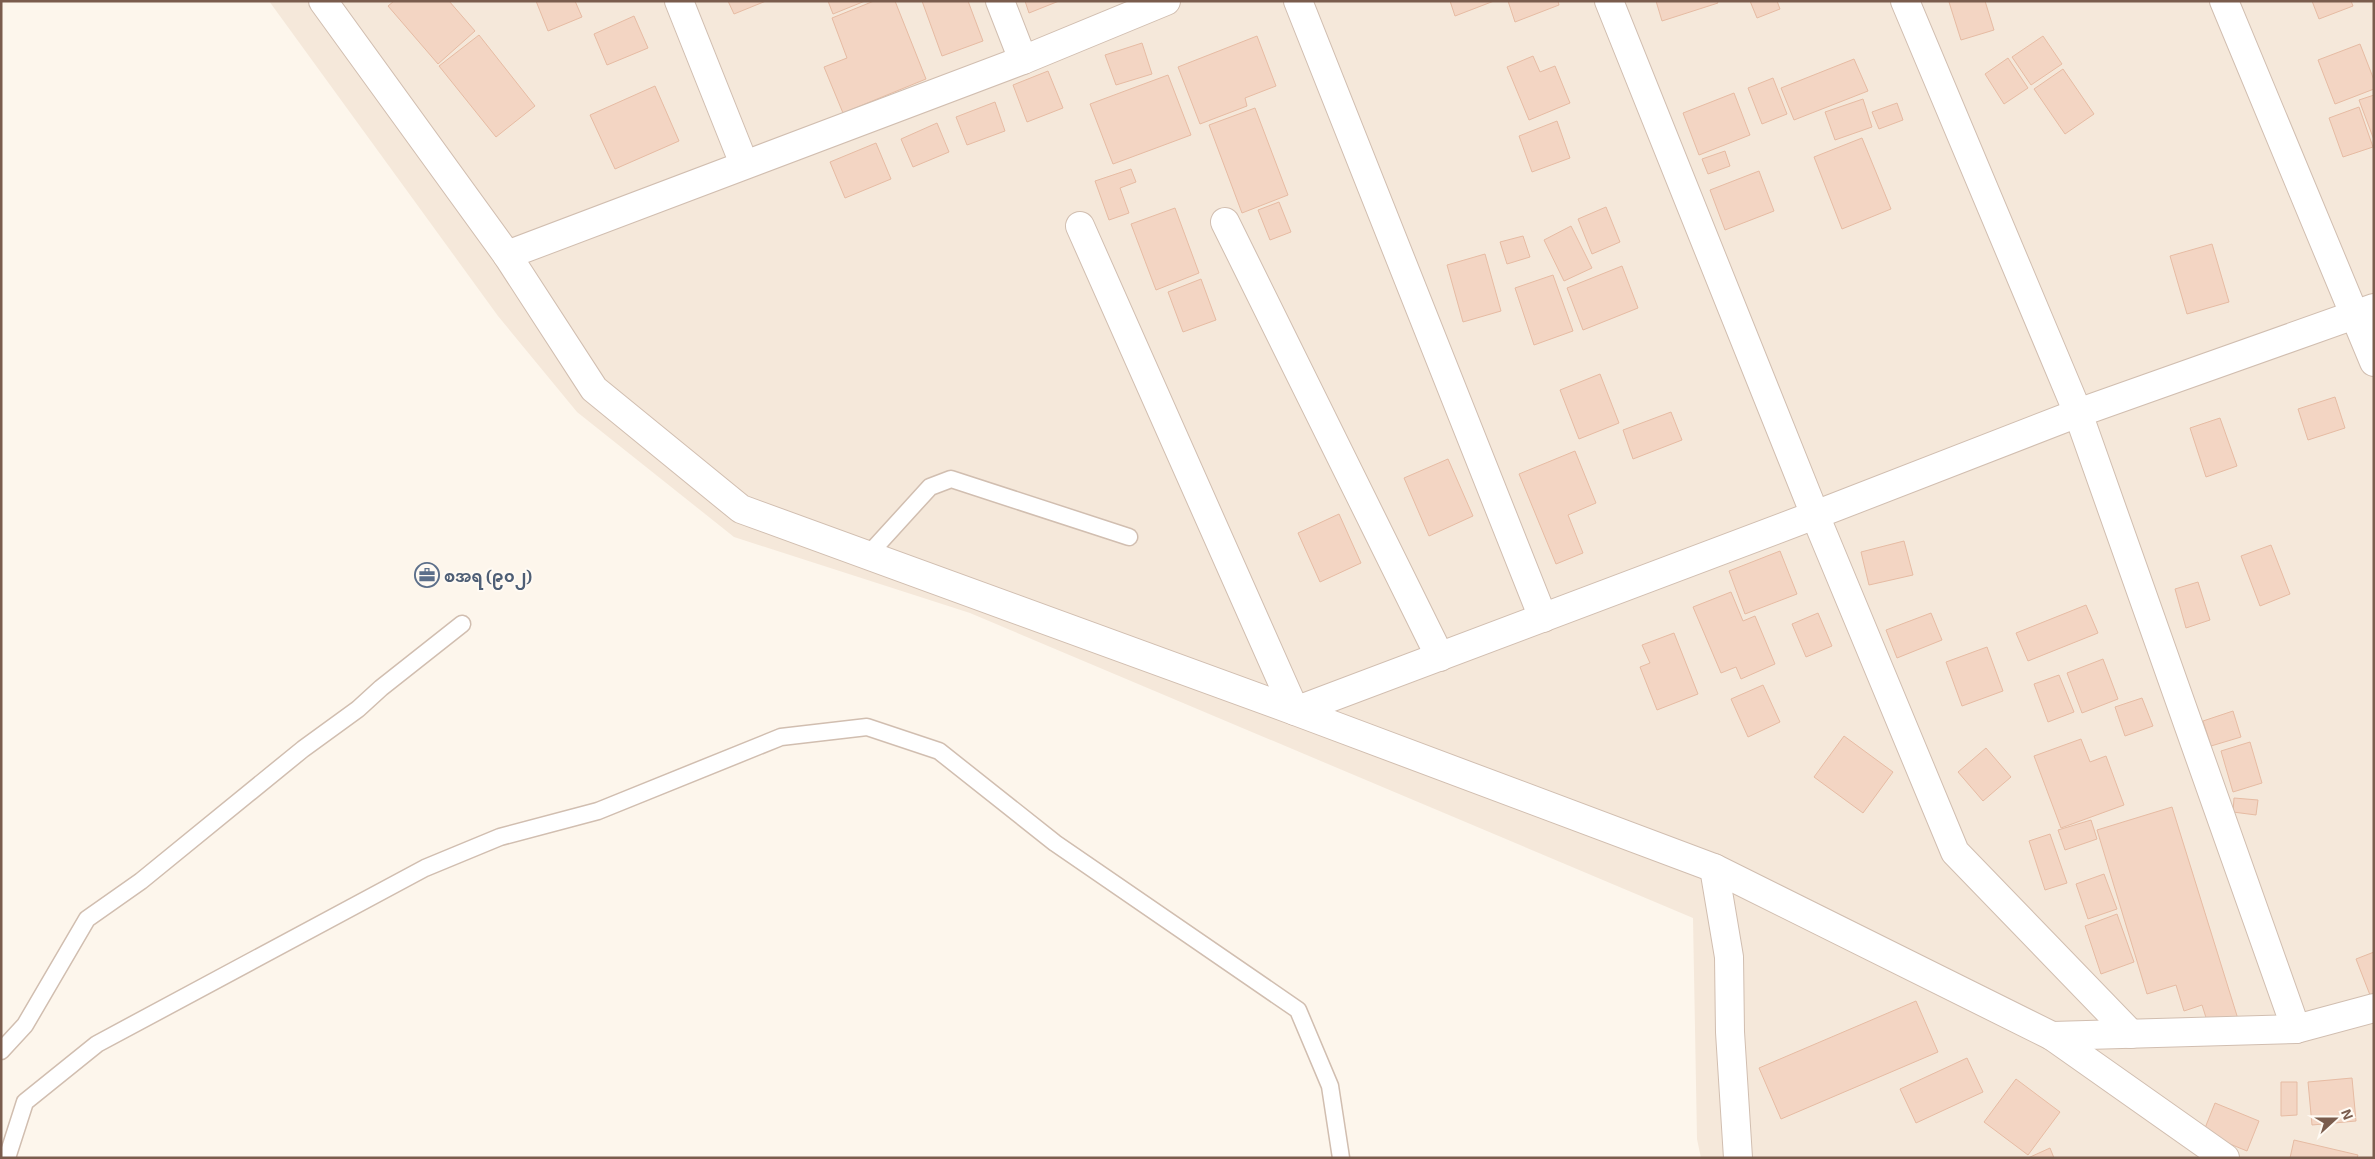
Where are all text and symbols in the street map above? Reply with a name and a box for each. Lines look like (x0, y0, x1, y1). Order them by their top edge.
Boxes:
office icon: စအရ (၉၀၂) (414, 562, 440, 588)
place label: စအရ (၉၀၂) (444, 566, 532, 590)
north arrow (2310, 1094, 2360, 1144)
text: N (2338, 1106, 2357, 1122)

